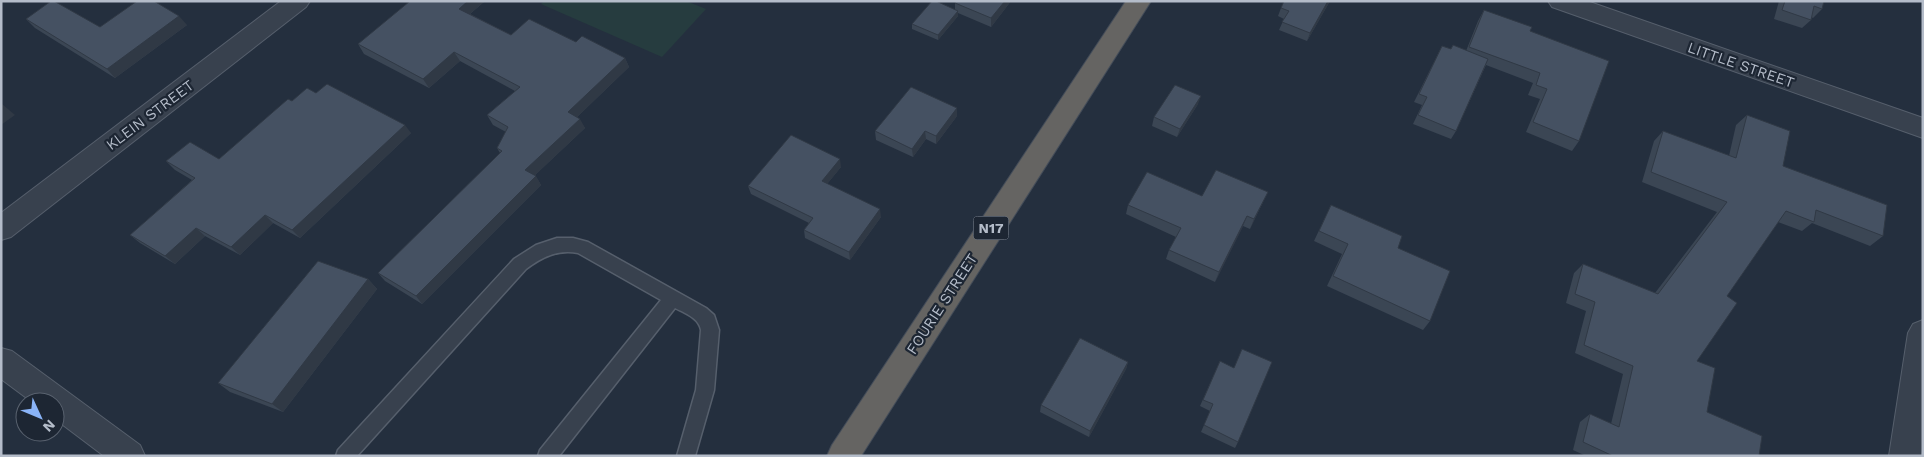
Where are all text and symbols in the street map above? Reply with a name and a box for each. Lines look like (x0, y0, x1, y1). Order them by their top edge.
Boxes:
street label: LITTLE STREET (1685, 38, 1797, 92)
street label: KLEIN STREET (103, 76, 197, 154)
road number: N17 (974, 217, 1008, 240)
street label: FOURIE STREET (903, 250, 981, 358)
north arrow (15, 392, 65, 442)
text: N (40, 417, 59, 435)

